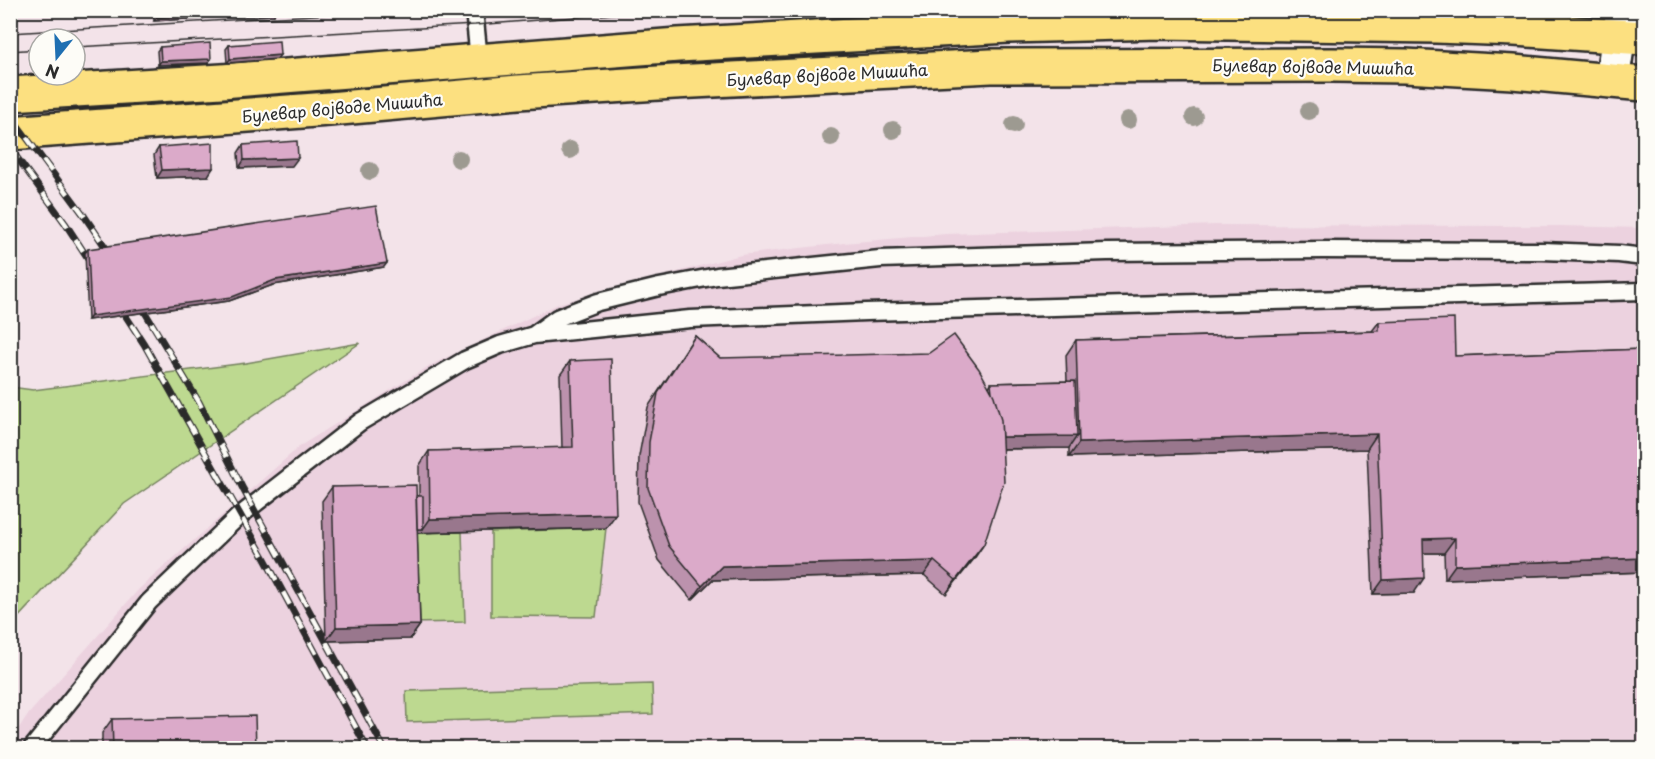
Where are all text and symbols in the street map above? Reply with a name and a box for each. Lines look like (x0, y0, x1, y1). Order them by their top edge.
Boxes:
north arrow (27, 27, 87, 87)
street label: Булевар војводе Мишића (1212, 52, 1414, 80)
street label: Булевар војводе Мишића (726, 57, 928, 91)
text: N (42, 59, 62, 86)
street label: Булевар војводе Мишића (240, 86, 444, 128)

